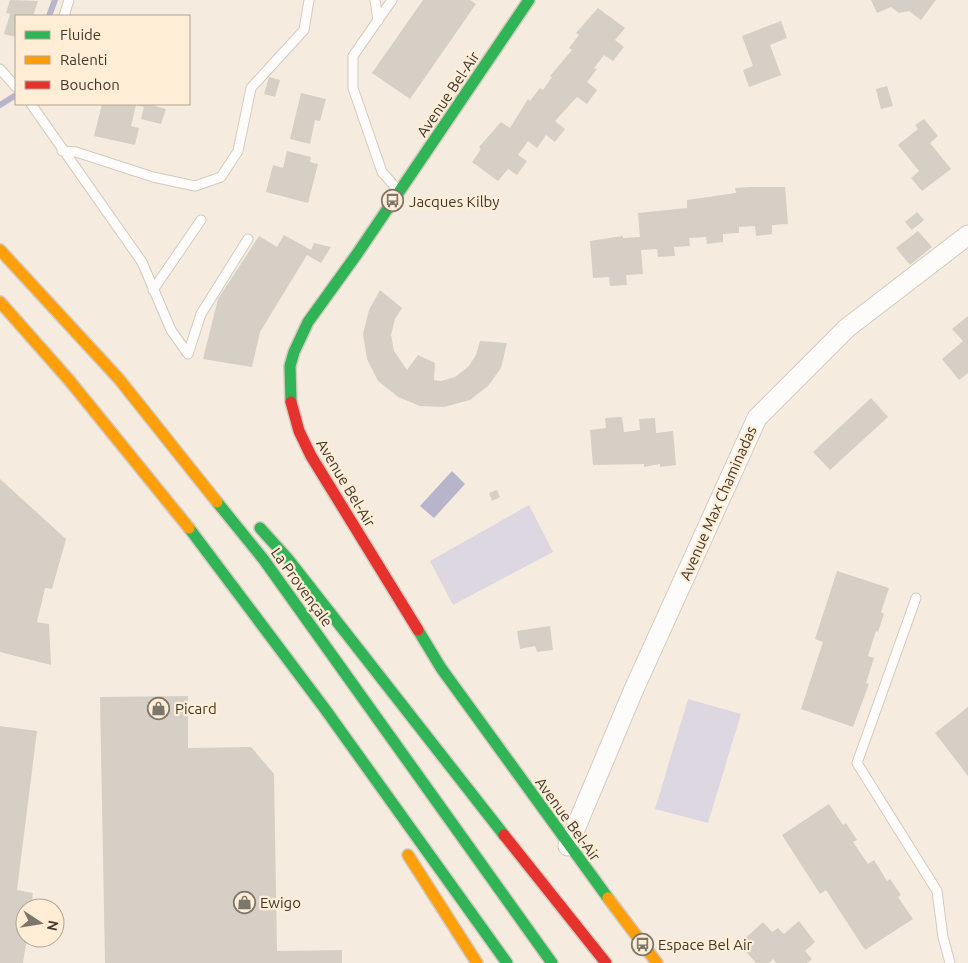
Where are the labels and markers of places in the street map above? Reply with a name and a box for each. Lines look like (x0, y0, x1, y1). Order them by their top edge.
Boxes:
bus stop icon: Jacques Kilby (381, 189, 405, 213)
place label: Jacques Kilby (409, 193, 500, 210)
shop icon: Picard (147, 696, 171, 720)
place label: Picard (175, 700, 217, 717)
shop icon: Ewigo (232, 890, 256, 914)
place label: Ewigo (260, 894, 301, 911)
bus stop icon: Espace Bel Air (630, 932, 654, 956)
place label: Espace Bel Air (658, 936, 753, 953)

